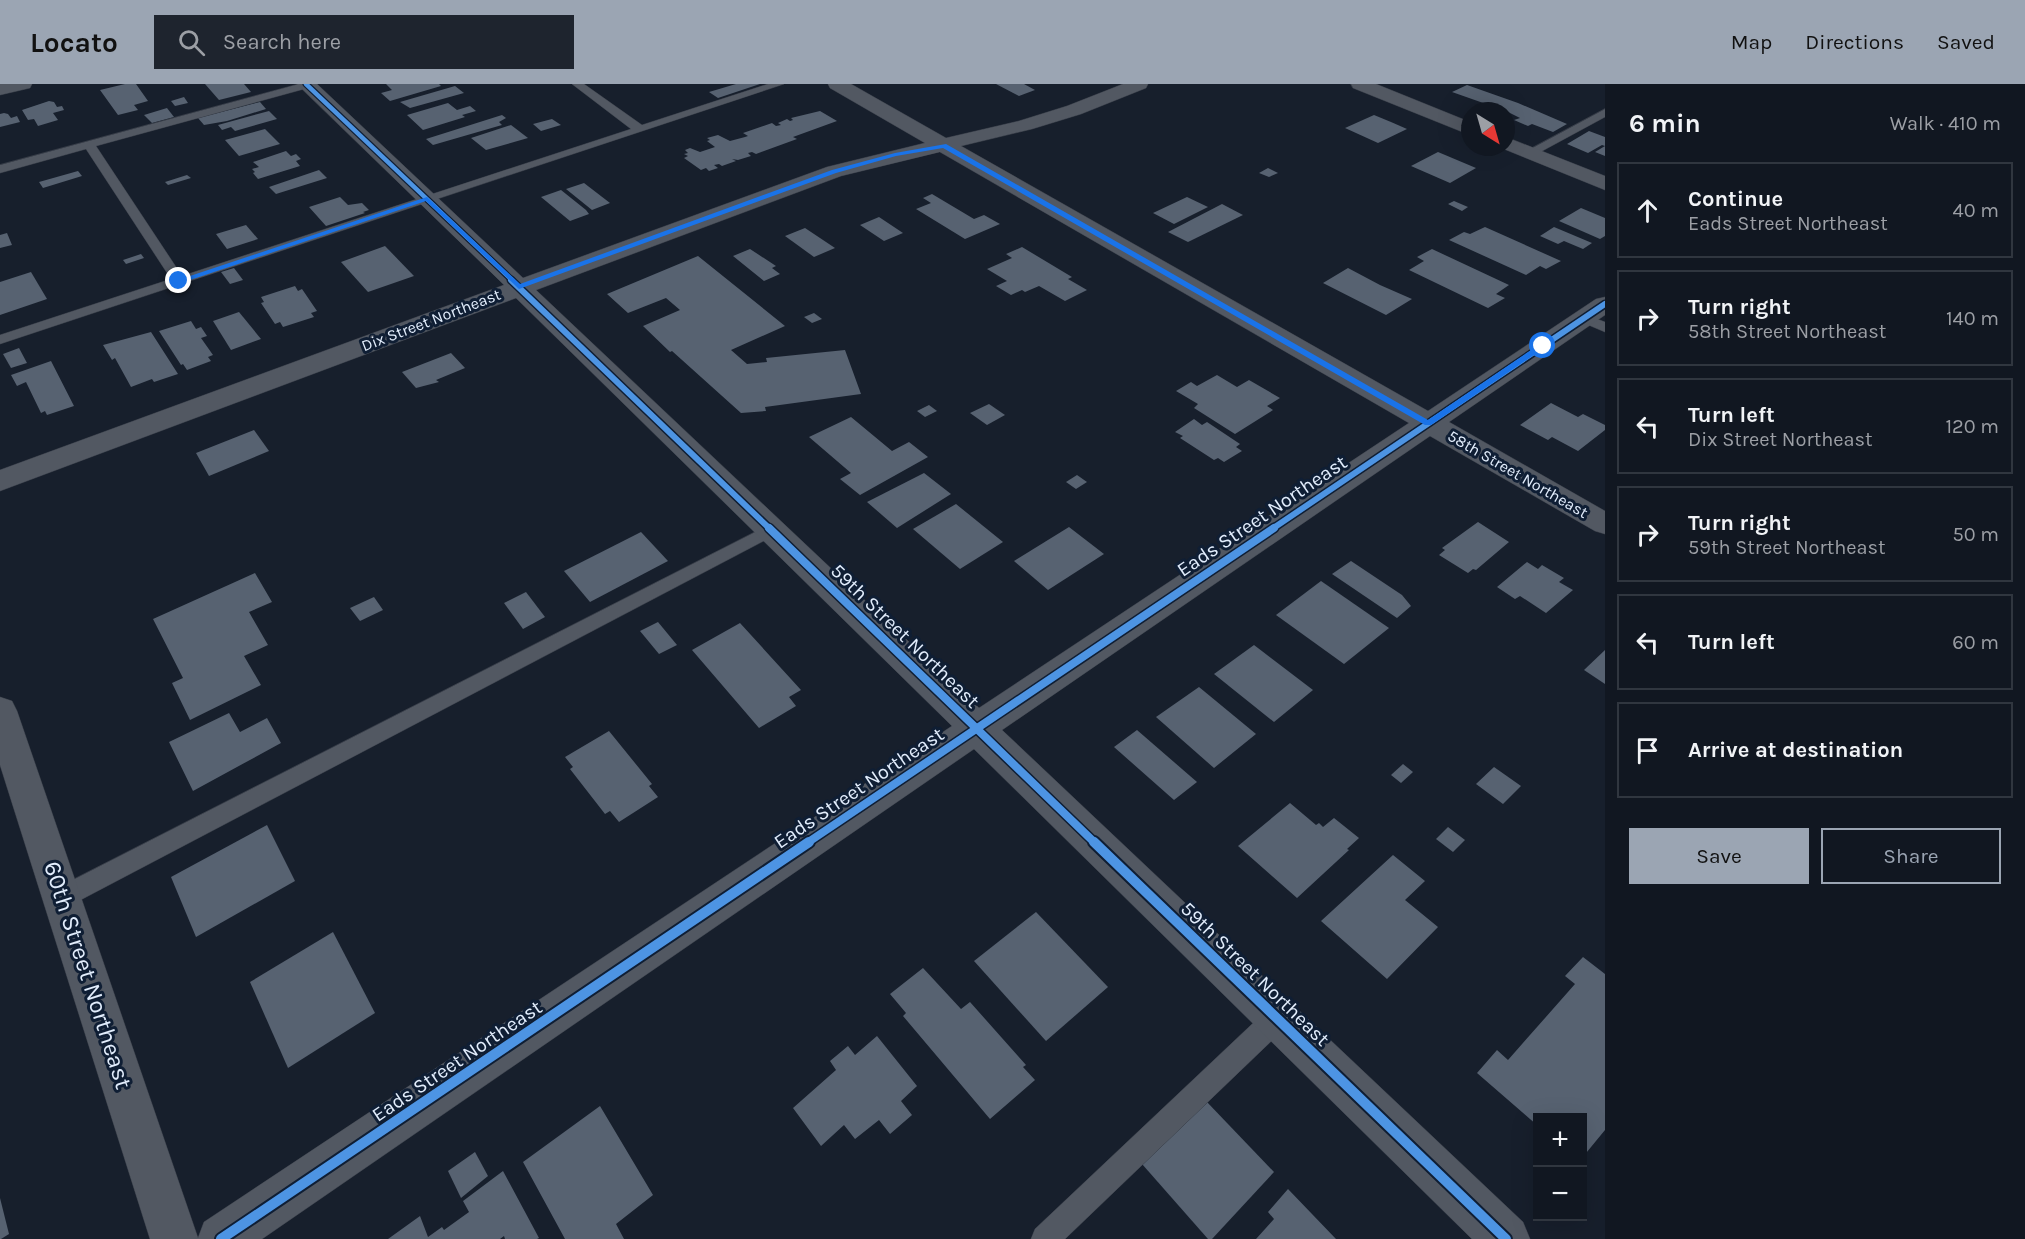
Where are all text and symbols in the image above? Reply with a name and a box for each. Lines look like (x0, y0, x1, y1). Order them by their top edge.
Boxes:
search box (154, 15, 574, 69)
text: Locato (30, 26, 118, 59)
icon: search (175, 26, 208, 59)
text: Search here (223, 29, 341, 55)
text: Map (1731, 30, 1772, 54)
text: Directions (1805, 30, 1904, 54)
text: Saved (1937, 30, 1995, 54)
north arrow (1461, 102, 1515, 156)
text: 6 min (1629, 108, 1701, 139)
text: Walk · 410 m (1890, 112, 2001, 135)
text: Continue (1688, 186, 1783, 212)
icon: ahead (1631, 194, 1664, 227)
text: 40 m (1953, 199, 1999, 222)
text: Eads Street Northeast (1688, 212, 1888, 235)
route end (165, 267, 191, 293)
street label: Dix Street Northeast (359, 285, 503, 355)
text: Turn right (1688, 294, 1791, 320)
icon: right (1631, 302, 1664, 335)
text: 140 m (1946, 307, 1999, 330)
text: 58th Street Northeast (1688, 320, 1886, 343)
route start (1529, 332, 1555, 358)
text: Turn left (1688, 402, 1775, 428)
icon: left (1631, 410, 1664, 443)
text: 120 m (1945, 415, 1999, 438)
street label: 58th Street Northeast (1445, 426, 1591, 522)
text: Dix Street Northeast (1688, 428, 1873, 451)
street label: Eads Street Northeast (1173, 450, 1352, 581)
text: Turn right (1688, 510, 1791, 536)
icon: right (1631, 518, 1664, 551)
text: 50 m (1952, 523, 1999, 546)
text: 59th Street Northeast (1688, 536, 1886, 559)
street label: 59th Street Northeast (826, 559, 984, 713)
icon: left (1631, 626, 1664, 659)
text: Turn left (1688, 629, 1775, 655)
text: 60 m (1952, 631, 1999, 654)
street label: Eads Street Northeast (770, 722, 949, 853)
icon: arrive (1631, 734, 1664, 767)
text: Arrive at destination (1688, 737, 1903, 763)
button: Save (1629, 828, 1809, 884)
button: Share (1821, 828, 2001, 884)
street label: 60th Street Northeast (38, 858, 138, 1092)
street label: 59th Street Northeast (1176, 897, 1334, 1051)
street label: Eads Street Northeast (368, 995, 547, 1126)
map controls (1533, 1113, 1587, 1221)
button: + (1533, 1113, 1587, 1167)
button: − (1533, 1167, 1587, 1221)

